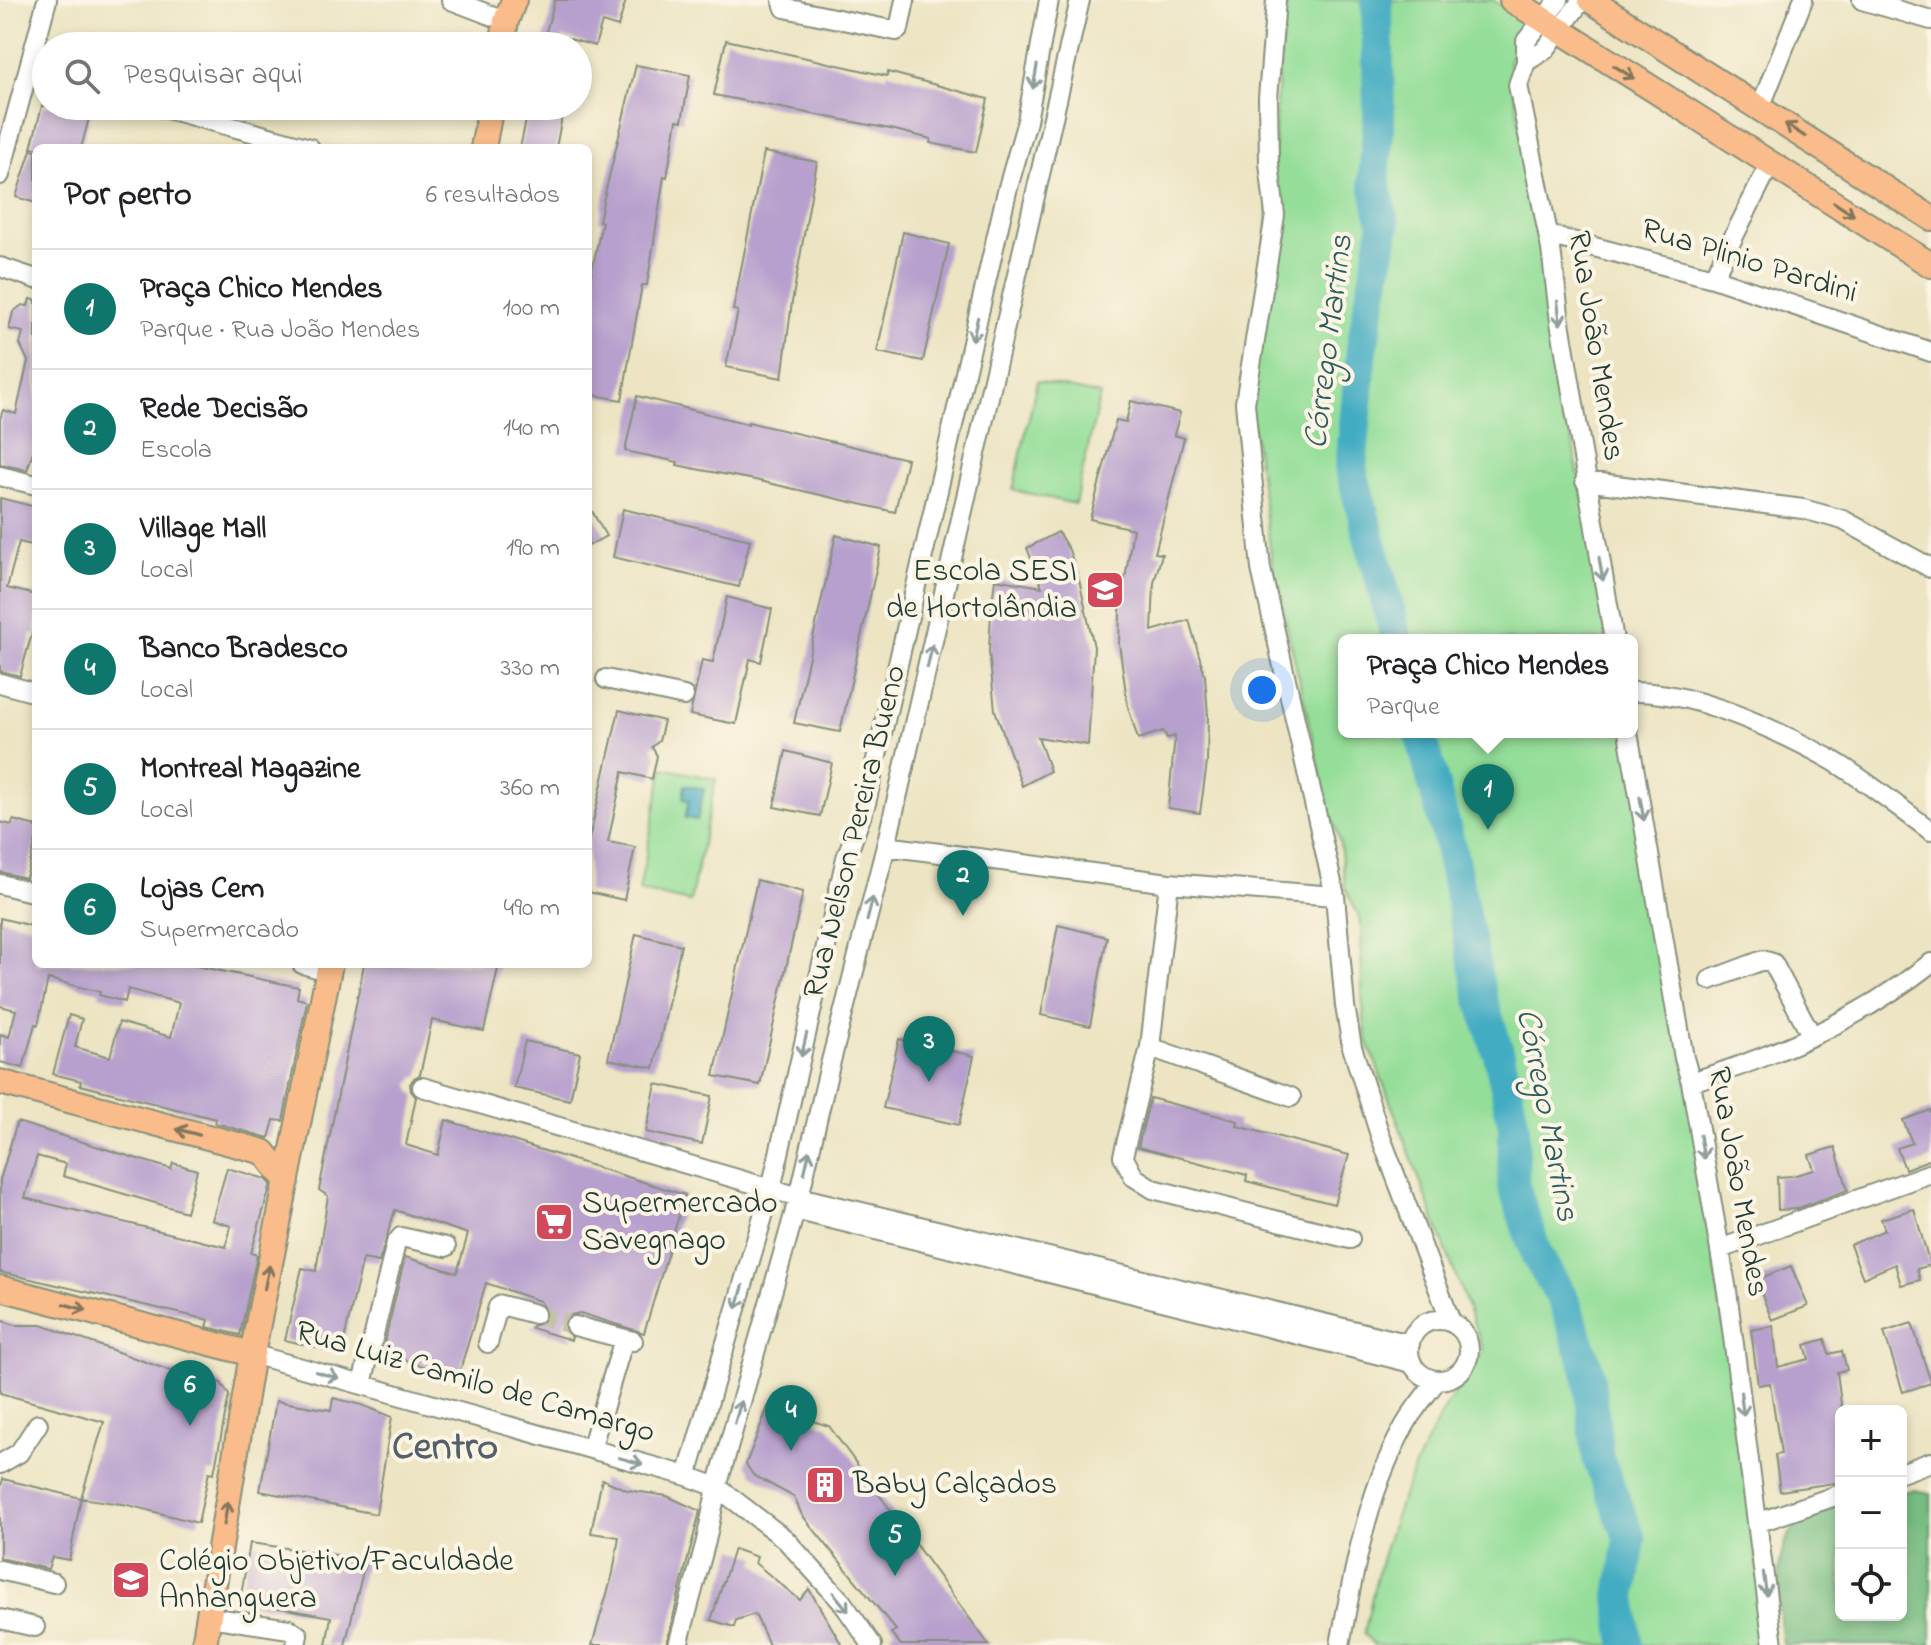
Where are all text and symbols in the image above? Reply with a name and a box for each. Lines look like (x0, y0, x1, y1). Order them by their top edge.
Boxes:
search box (32, 32, 592, 120)
icon: search (60, 54, 104, 98)
text: Pesquisar aqui (124, 54, 303, 98)
one-way arrow (1027, 64, 1042, 89)
one-way arrow (1612, 64, 1635, 80)
one-way arrow (1784, 122, 1807, 138)
text: Por perto (64, 171, 192, 221)
text: 6 resultados (426, 177, 560, 215)
one-way arrow (1833, 201, 1855, 218)
street label: Rua Plinio Pardini (1635, 207, 1863, 317)
street label: Rua João Mendes (1554, 228, 1636, 464)
water label: Córrego Martins (1292, 231, 1368, 452)
text: Praça Chico Mendes (140, 268, 383, 312)
text: 1 (86, 290, 94, 328)
text: 100 m (503, 290, 560, 328)
one-way arrow (1551, 299, 1566, 325)
text: Parque · Rua João Mendes (140, 312, 420, 350)
one-way arrow (966, 316, 981, 342)
text: Rede Decisão (140, 388, 308, 432)
text: 2 (84, 410, 96, 448)
text: 140 m (503, 410, 560, 448)
text: Escola (140, 432, 212, 470)
text: Village Mall (140, 508, 266, 552)
text: 3 (85, 530, 95, 568)
text: 190 m (506, 530, 560, 568)
place label: Escola SESI de Hortolândia (886, 549, 1077, 633)
text: Local (140, 552, 193, 590)
one-way arrow (1595, 556, 1610, 581)
school or university icon: Escola SESI de Hortolândia (1084, 569, 1126, 611)
text: Banco Bradesco (140, 628, 348, 672)
popup (1338, 634, 1638, 738)
one-way arrow (923, 644, 938, 669)
text: Praça Chico Mendes (1367, 645, 1609, 689)
text: 4 (85, 650, 95, 688)
text: 330 m (501, 650, 560, 688)
street label: Rua Nelson Pereira Bueno (792, 660, 920, 1004)
your location (1242, 670, 1282, 710)
text: Local (140, 672, 193, 710)
text: Parque (1367, 689, 1440, 727)
text: Montreal Magazine (140, 748, 360, 792)
pin: 1 (1462, 764, 1514, 830)
text: 5 (83, 770, 97, 808)
text: 360 m (500, 770, 560, 808)
text: Local (140, 792, 193, 830)
one-way arrow (1635, 796, 1650, 821)
pin: 2 (937, 850, 989, 916)
text: Lojas Cem (140, 868, 264, 912)
text: 6 (84, 890, 96, 928)
text: 490 m (504, 890, 560, 928)
one-way arrow (863, 897, 878, 923)
text: Supermercado (140, 912, 299, 950)
water label: Córrego Martins (1501, 1005, 1591, 1226)
pin: 3 (903, 1016, 955, 1082)
one-way arrow (796, 1032, 811, 1057)
street label: Rua João Mendes (1694, 1063, 1780, 1301)
one-way arrow (176, 1124, 202, 1139)
one-way arrow (1695, 1134, 1710, 1160)
one-way arrow (800, 1149, 815, 1175)
place label: Supermercado Savegnago (582, 1181, 778, 1265)
supermarket icon: Supermercado Savegnago (533, 1201, 575, 1243)
one-way arrow (260, 1265, 275, 1290)
one-way arrow (732, 1283, 747, 1309)
one-way arrow (62, 1301, 88, 1316)
street label: Rua Luiz Camilo de Camargo (290, 1309, 660, 1457)
pin: 6 (164, 1360, 216, 1426)
one-way arrow (313, 1368, 339, 1383)
pin: 4 (765, 1385, 817, 1451)
one-way arrow (1734, 1390, 1749, 1417)
one-way arrow (731, 1400, 746, 1426)
map controls (1835, 1405, 1907, 1621)
button: + (1835, 1405, 1907, 1477)
district label: Centro (392, 1419, 498, 1478)
one-way arrow (617, 1454, 643, 1469)
place label: Baby Calçados (852, 1462, 1057, 1509)
building icon: Baby Calçados (804, 1464, 846, 1506)
button: − (1835, 1477, 1907, 1549)
one-way arrow (219, 1501, 234, 1526)
pin: 5 (869, 1510, 921, 1576)
place label: Colégio Objetivo/Faculdade Anhanguera (159, 1539, 514, 1623)
button: locate (1835, 1549, 1907, 1621)
school or university icon: Colégio Objetivo/Faculdade Anhanguera (110, 1559, 152, 1601)
one-way arrow (1758, 1571, 1773, 1596)
one-way arrow (832, 1591, 850, 1612)

